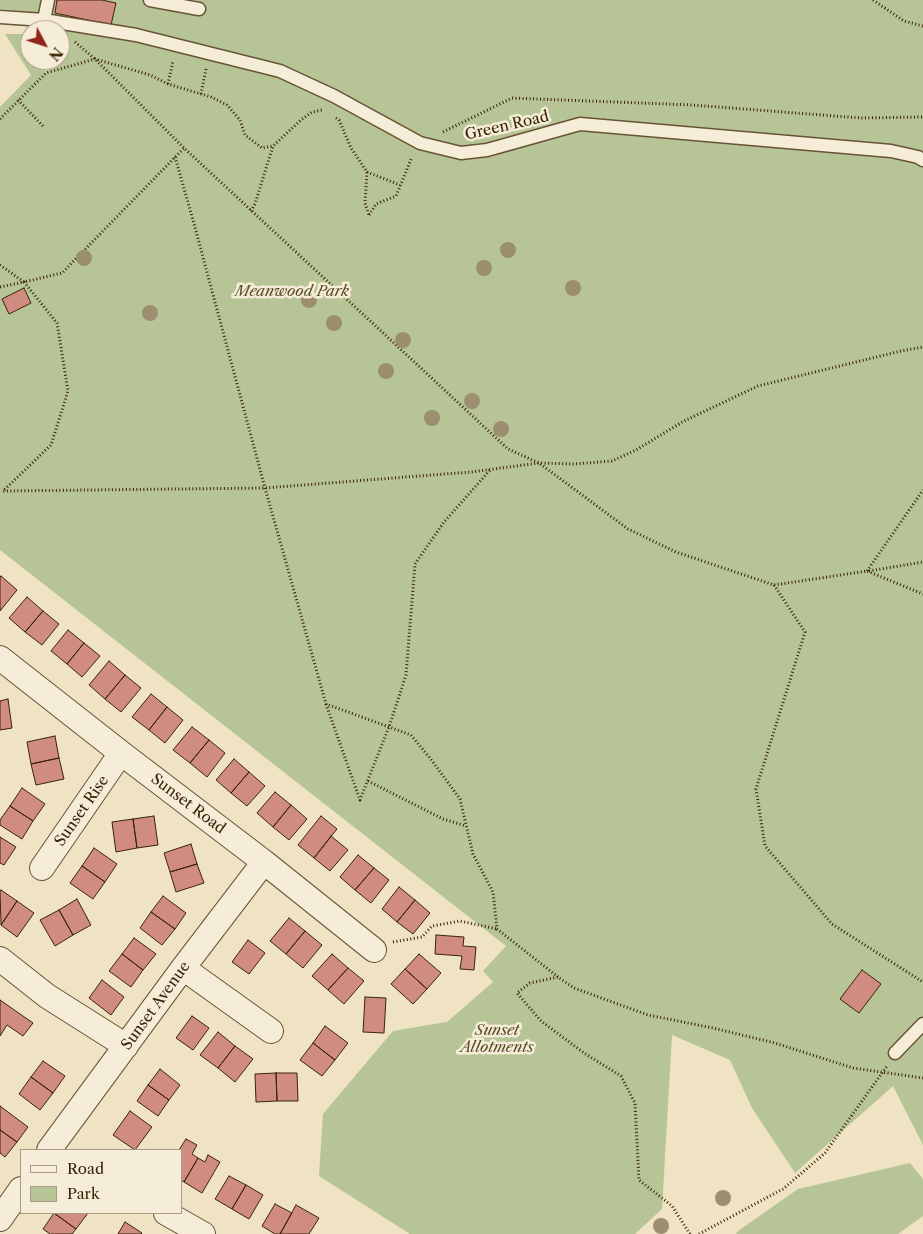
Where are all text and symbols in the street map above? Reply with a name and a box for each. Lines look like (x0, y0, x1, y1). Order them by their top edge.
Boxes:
north arrow (20, 20, 70, 70)
text: N (45, 44, 67, 64)
street label: Green Road (463, 108, 551, 144)
park label: Meanwood Park (235, 283, 349, 301)
street label: Sunset Road (147, 770, 229, 838)
street label: Sunset Rise (51, 772, 113, 850)
street label: Sunset Avenue (118, 958, 194, 1054)
park label: Sunset Allotments (460, 1022, 534, 1057)
legend (20, 1149, 182, 1214)
text: Road (67, 1159, 104, 1178)
text: Park (67, 1184, 100, 1203)

